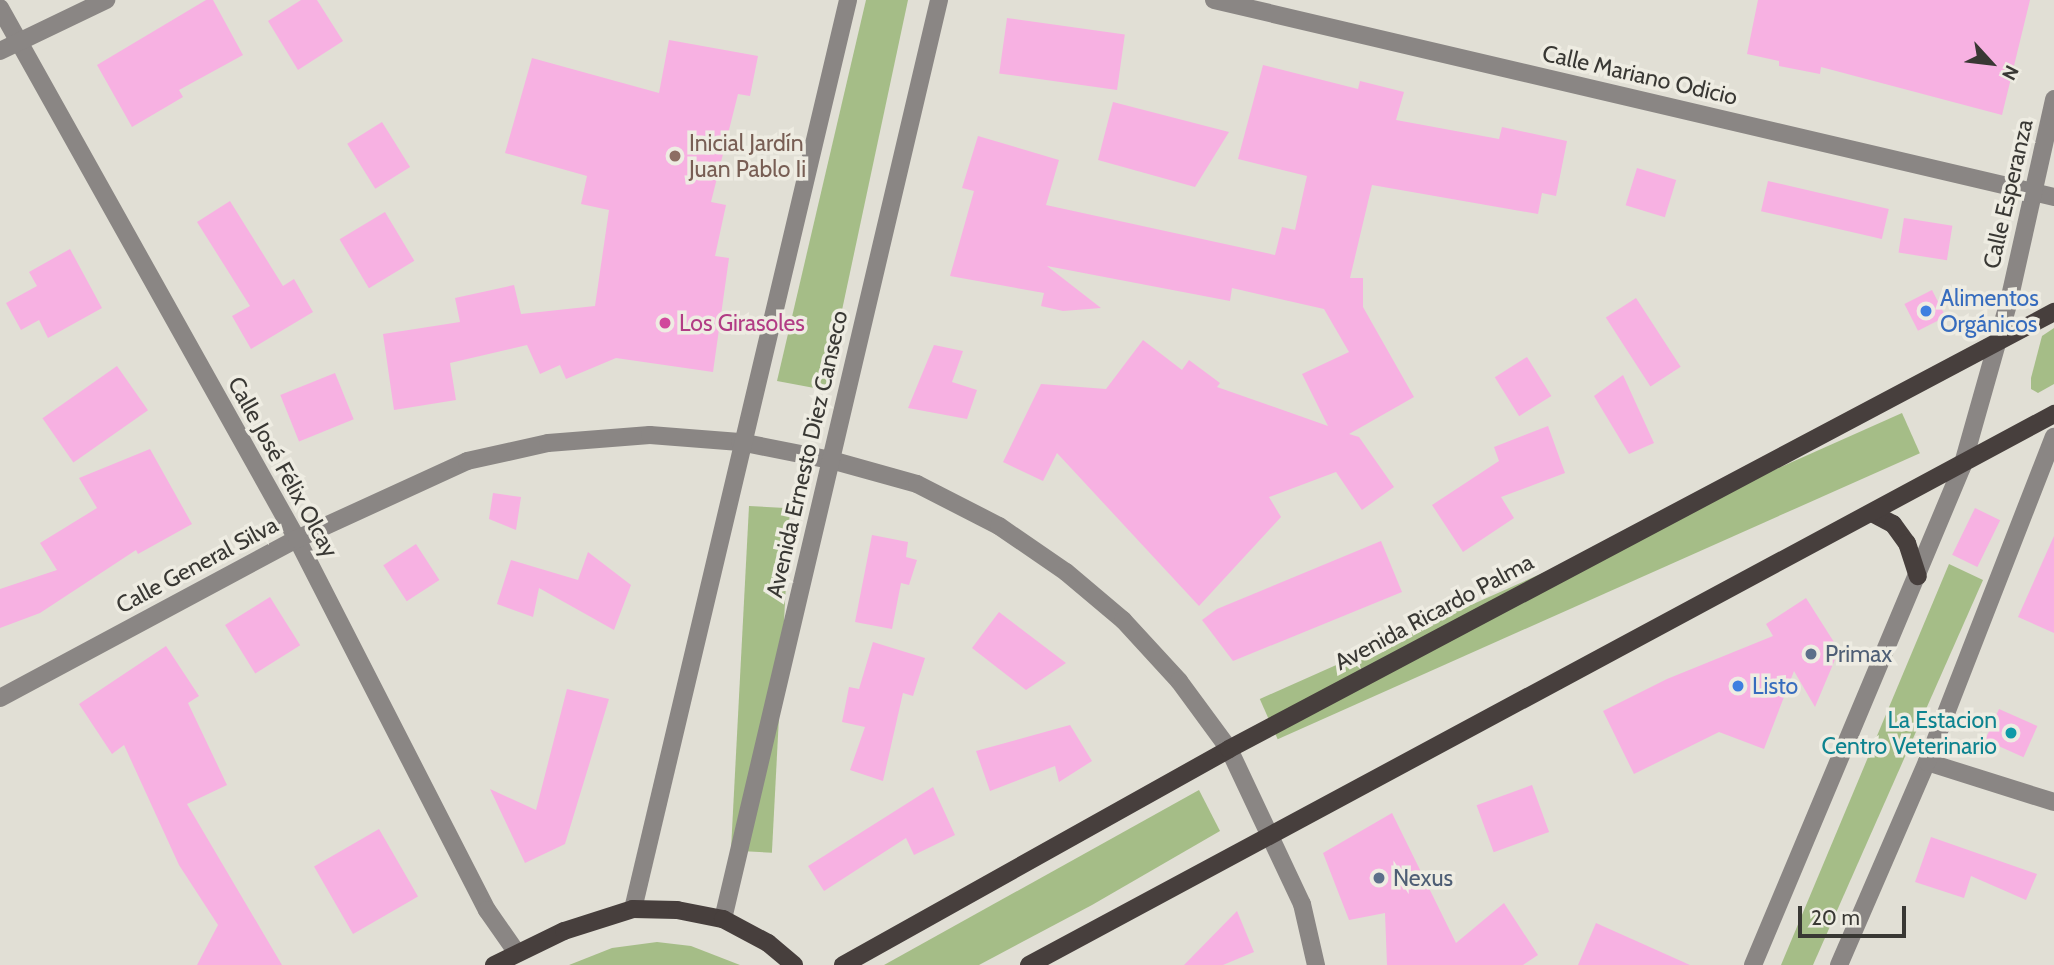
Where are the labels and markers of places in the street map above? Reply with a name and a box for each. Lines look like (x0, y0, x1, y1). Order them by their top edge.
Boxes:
place label: Inicial Jardín Juan Pablo Ii (689, 129, 806, 183)
marker: Inicial Jardín Juan Pablo Ii (667, 148, 683, 164)
place label: Alimentos Orgánicos (1940, 284, 2039, 338)
marker: Alimentos Orgánicos (1918, 303, 1934, 319)
place label: Los Girasoles (679, 309, 805, 337)
marker: Los Girasoles (657, 315, 673, 331)
place label: Primax (1825, 640, 1892, 668)
marker: Primax (1803, 646, 1819, 662)
place label: Listo (1752, 672, 1798, 700)
marker: Listo (1730, 678, 1746, 694)
place label: La Estacion Centro Veterinario (1821, 706, 1997, 760)
marker: La Estacion Centro Veterinario (2003, 725, 2019, 741)
place label: Nexus (1393, 864, 1453, 892)
marker: Nexus (1371, 870, 1387, 886)

